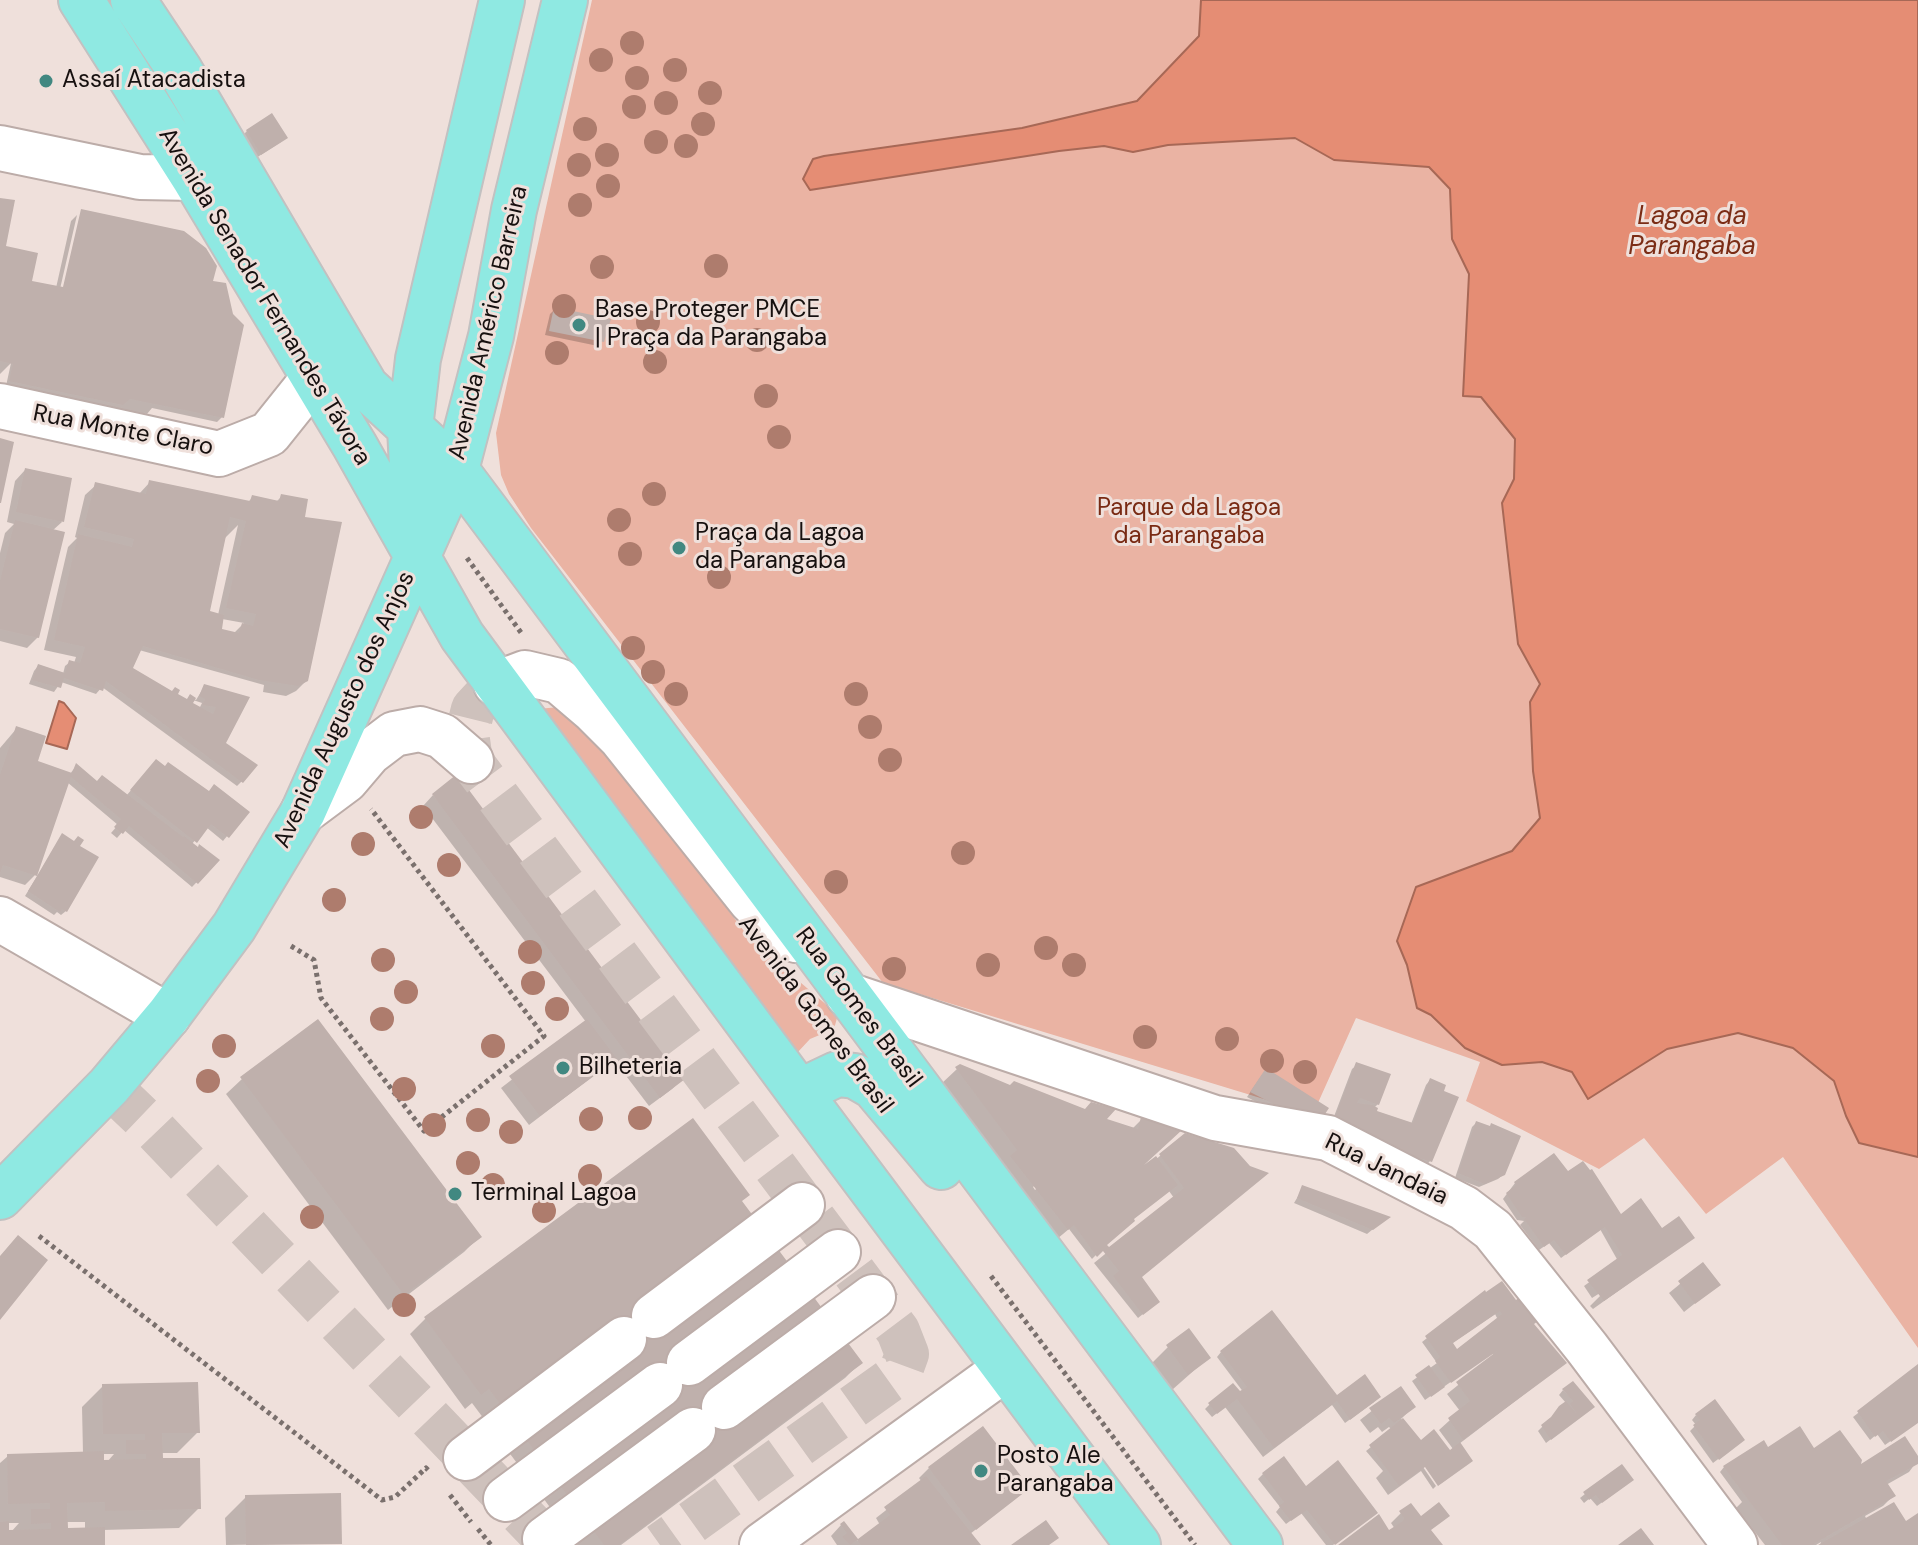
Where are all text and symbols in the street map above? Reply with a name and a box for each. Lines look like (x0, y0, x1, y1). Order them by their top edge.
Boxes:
place label: Assaí Atacadista (62, 67, 246, 95)
marker: Assaí Atacadista (37, 72, 55, 90)
street label: Avenida Senador Fernandes Távora (152, 123, 376, 471)
street label: Avenida Américo Barreira (443, 183, 535, 463)
water label: Lagoa da Parangaba (1628, 201, 1756, 262)
place label: Base Proteger PMCE | Praça da Parangaba (595, 297, 827, 353)
marker: Base Proteger PMCE | Praça da Parangaba (570, 316, 588, 334)
street label: Rua Monte Claro (30, 399, 216, 463)
park label: Parque da Lagoa da Parangaba (1097, 495, 1281, 551)
place label: Praça da Lagoa da Parangaba (695, 520, 864, 576)
marker: Praça da Lagoa da Parangaba (670, 539, 688, 557)
street label: Avenida Augusto dos Anjos (268, 567, 422, 853)
street label: Avenida Gomes Brasil (731, 911, 899, 1119)
street label: Rua Gomes Brasil (788, 922, 928, 1094)
place label: Bilheteria (579, 1054, 682, 1082)
marker: Bilheteria (554, 1059, 572, 1077)
street label: Rua Jandaia (1320, 1128, 1452, 1212)
place label: Terminal Lagoa (471, 1180, 636, 1208)
marker: Terminal Lagoa (446, 1185, 464, 1203)
place label: Posto Ale Parangaba (997, 1443, 1114, 1499)
marker: Posto Ale Parangaba (972, 1462, 990, 1480)

